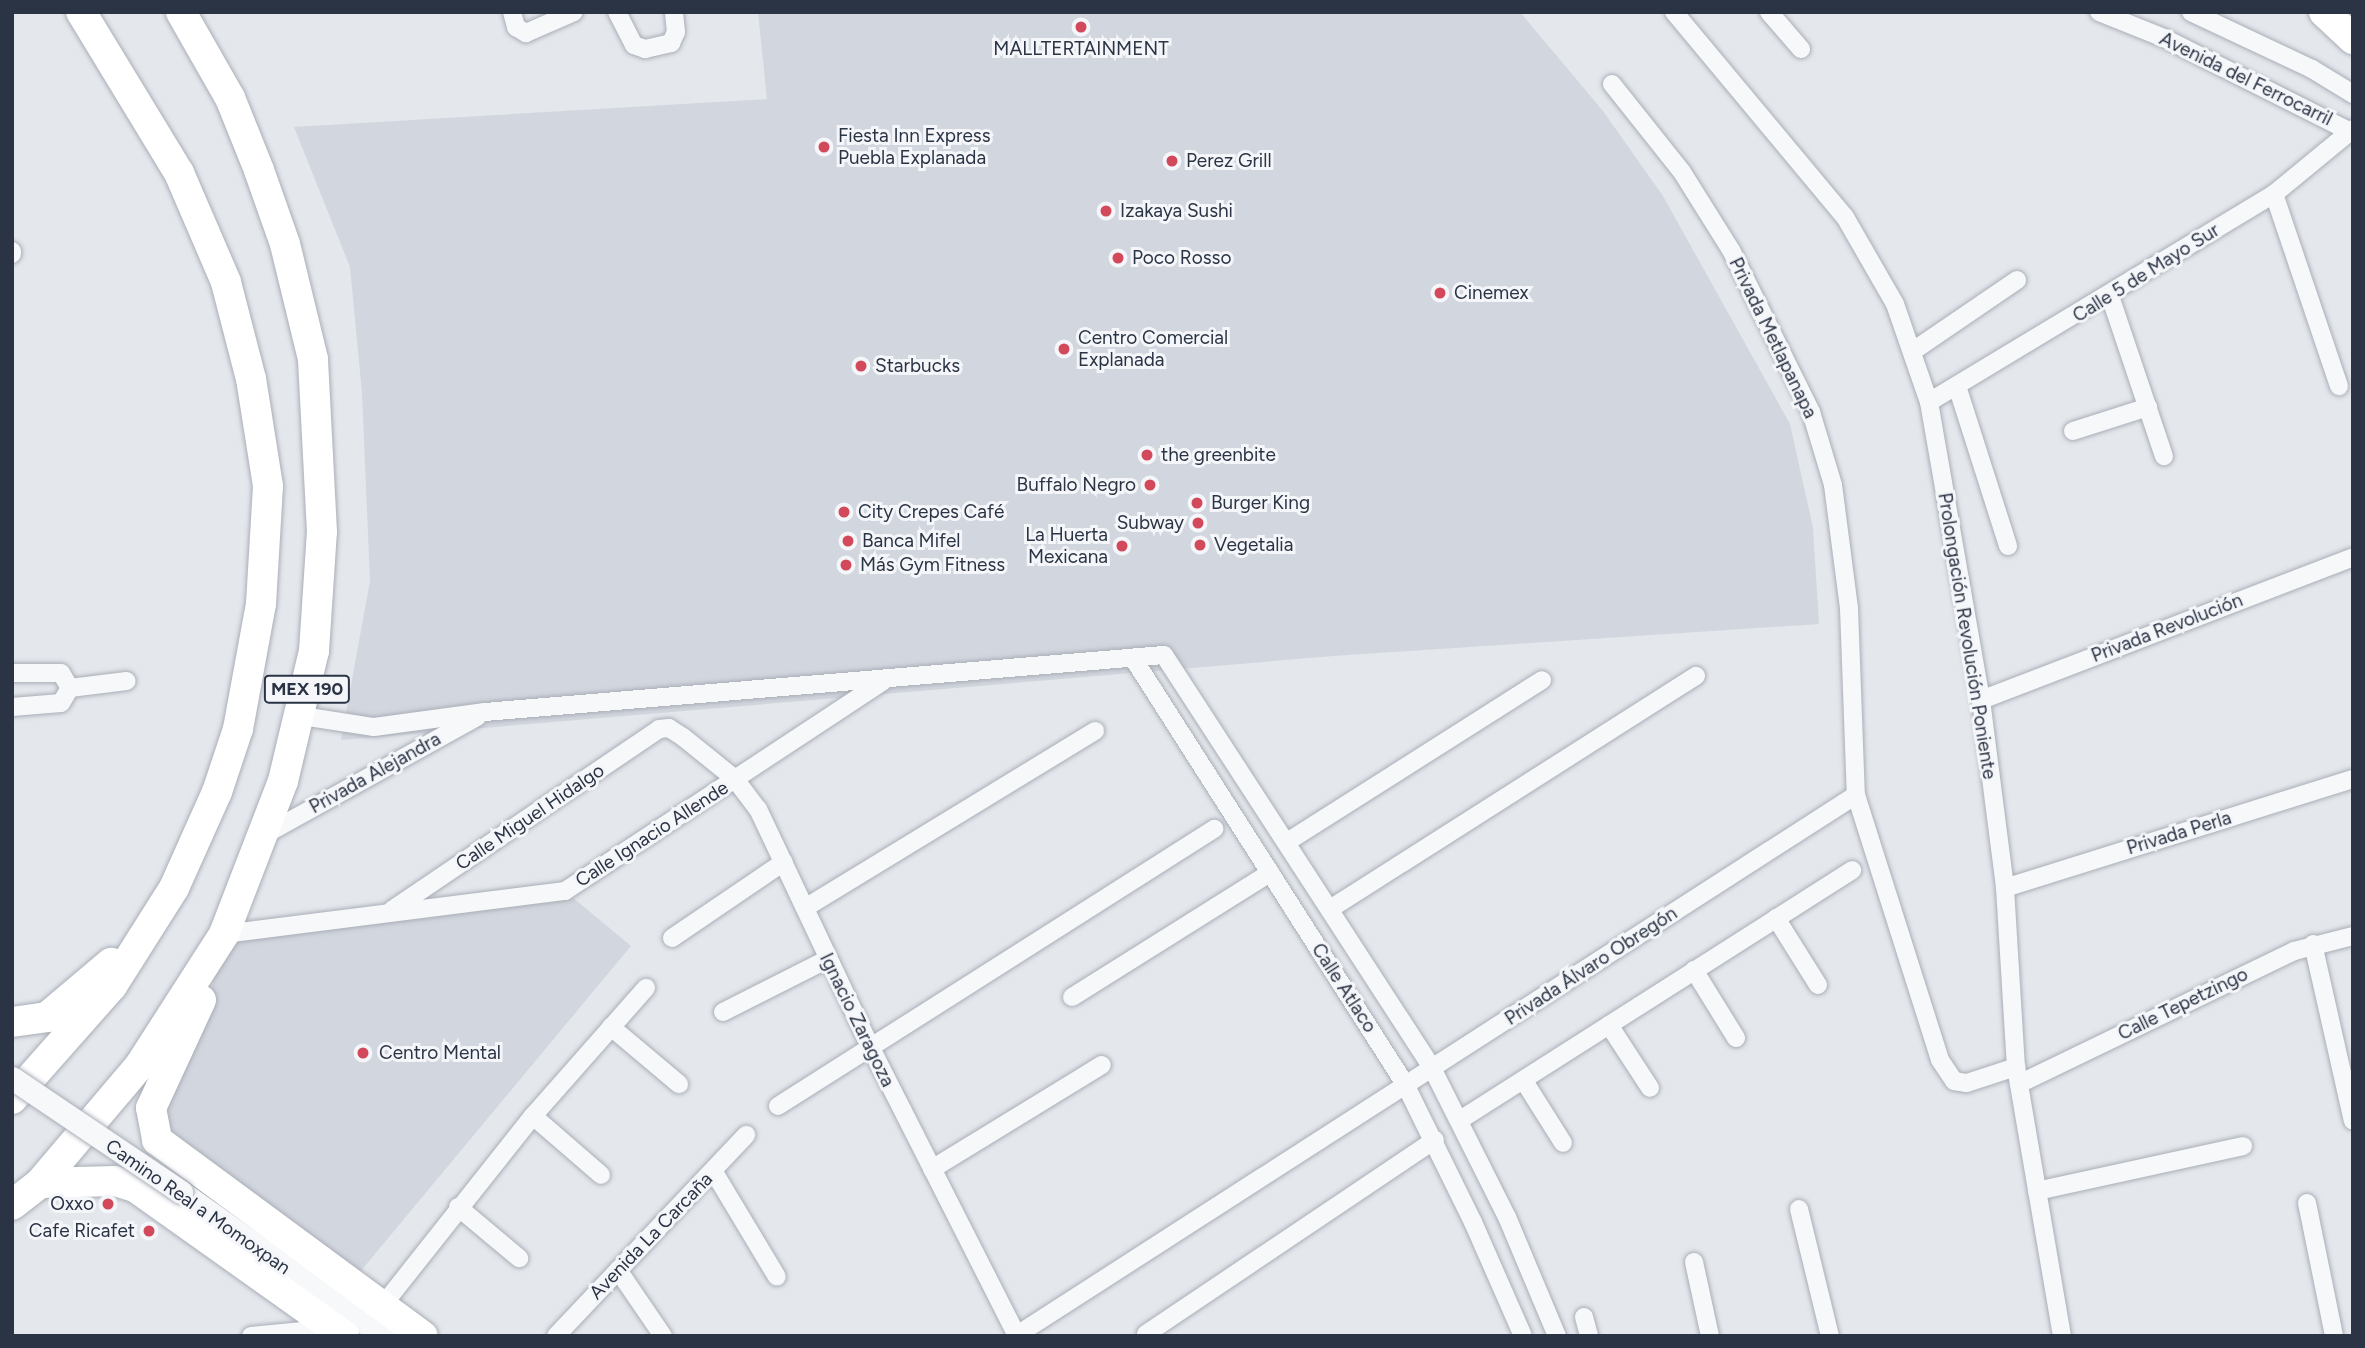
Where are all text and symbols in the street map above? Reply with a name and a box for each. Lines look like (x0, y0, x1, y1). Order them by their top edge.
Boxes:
marker: MALLTERTAINMENT (1073, 19, 1089, 35)
street label: Avenida del Ferrocarril (2156, 27, 2336, 131)
place label: MALLTERTAINMENT (993, 38, 1169, 60)
place label: Fiesta Inn Express Puebla Explanada (838, 125, 991, 169)
marker: Fiesta Inn Express Puebla Explanada (816, 139, 832, 155)
place label: Perez Grill (1186, 150, 1272, 172)
marker: Perez Grill (1164, 153, 1180, 169)
place label: Izakaya Sushi (1120, 200, 1233, 222)
marker: Izakaya Sushi (1098, 203, 1114, 219)
street label: Calle 5 de Mayo Sur (2069, 219, 2223, 327)
place label: Poco Rosso (1132, 247, 1231, 269)
marker: Poco Rosso (1110, 250, 1126, 266)
street label: Privada Metlapanapa (1724, 254, 1822, 422)
place label: Cinemex (1454, 282, 1529, 304)
marker: Cinemex (1432, 285, 1448, 301)
place label: Centro Comercial Explanada (1078, 327, 1228, 371)
marker: Centro Comercial Explanada (1056, 341, 1072, 357)
place label: Starbucks (875, 355, 960, 377)
marker: Starbucks (853, 358, 869, 374)
place label: the greenbite (1161, 444, 1276, 466)
marker: the greenbite (1139, 447, 1155, 463)
place label: Buffalo Negro (1017, 474, 1136, 496)
marker: Buffalo Negro (1142, 477, 1158, 493)
street label: Prolongación Revolución Poniente (1933, 491, 2001, 781)
place label: Burger King (1211, 492, 1310, 514)
marker: Burger King (1189, 495, 1205, 511)
place label: City Crepes Café (858, 501, 1004, 523)
marker: City Crepes Café (836, 504, 852, 520)
place label: Subway (1117, 512, 1184, 534)
marker: Subway (1190, 515, 1206, 531)
place label: La Huerta Mexicana (1025, 524, 1108, 568)
place label: Banca Mifel (862, 530, 961, 552)
marker: Banca Mifel (840, 533, 856, 549)
place label: Vegetalia (1214, 534, 1293, 556)
marker: Vegetalia (1192, 537, 1208, 553)
marker: La Huerta Mexicana (1114, 538, 1130, 554)
place label: Más Gym Fitness (860, 554, 1005, 576)
marker: Más Gym Fitness (838, 557, 854, 573)
street label: Privada Revolución (2088, 589, 2246, 667)
road number: MEX 190 (263, 674, 351, 704)
street label: Privada Alejandra (305, 727, 445, 819)
street label: Calle Miguel Hidalgo (451, 759, 609, 875)
street label: Calle Ignacio Allende (571, 776, 733, 892)
street label: Privada Perla (2124, 806, 2234, 860)
street label: Privada Álvaro Obregón (1501, 902, 1681, 1030)
street label: Calle Atlaco (1307, 939, 1381, 1037)
street label: Ignacio Zaragoza (815, 949, 899, 1091)
street label: Calle Tepetzingo (2114, 963, 2252, 1045)
place label: Centro Mental (379, 1042, 501, 1064)
marker: Centro Mental (353, 1043, 373, 1063)
street label: Camino Real a Momoxpan (101, 1135, 295, 1279)
street label: Avenida La Carcaña (585, 1168, 717, 1304)
place label: Oxxo (50, 1193, 94, 1215)
marker: Oxxo (100, 1196, 116, 1212)
place label: Cafe Ricafet (29, 1220, 135, 1242)
marker: Cafe Ricafet (141, 1223, 157, 1239)

